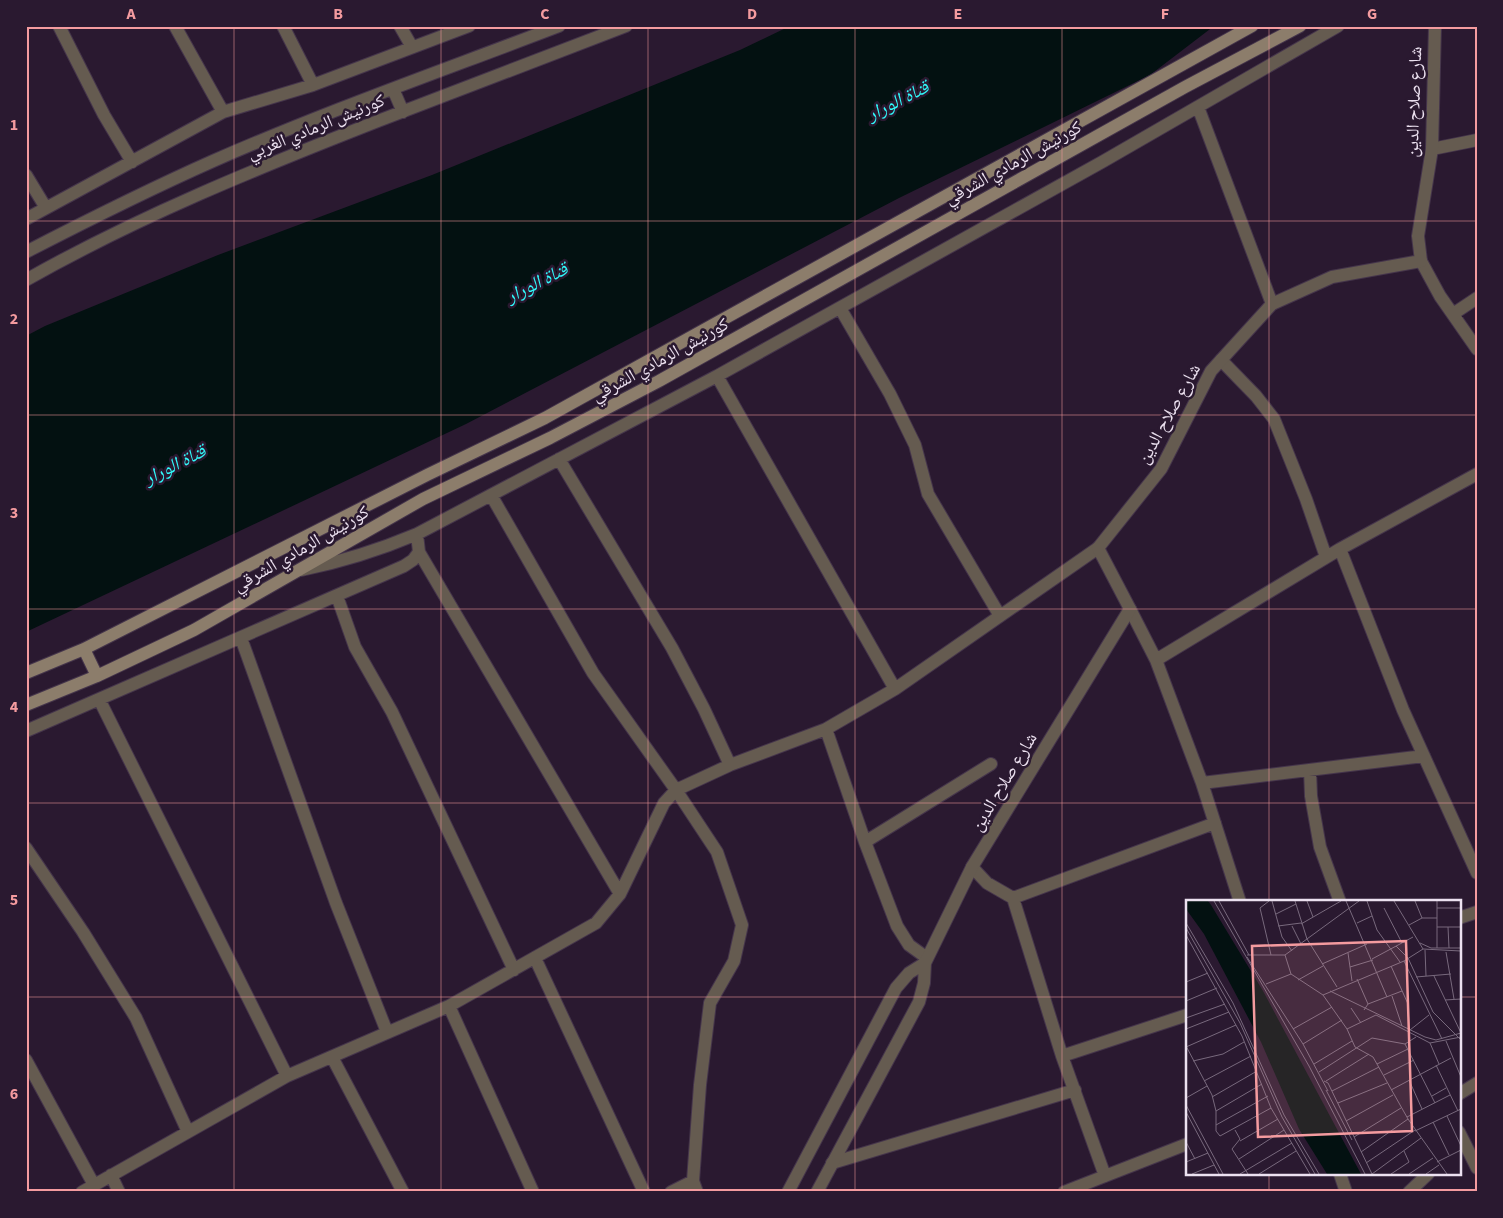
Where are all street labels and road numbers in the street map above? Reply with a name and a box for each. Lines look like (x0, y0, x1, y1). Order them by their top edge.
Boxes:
street label: شارع صلاح الدين (1400, 46, 1428, 158)
street label: كورنيش الرمادي الغربي (243, 88, 390, 168)
street label: كورنيش الرمادي الشرقي (940, 115, 1088, 213)
street label: كورنيش الرمادي الشرقي (587, 312, 735, 410)
street label: شارع صلاح الدين (1131, 359, 1207, 469)
street label: كورنيش الرمادي الشرقي (228, 499, 375, 600)
street label: شارع صلاح الدين (965, 728, 1043, 836)

